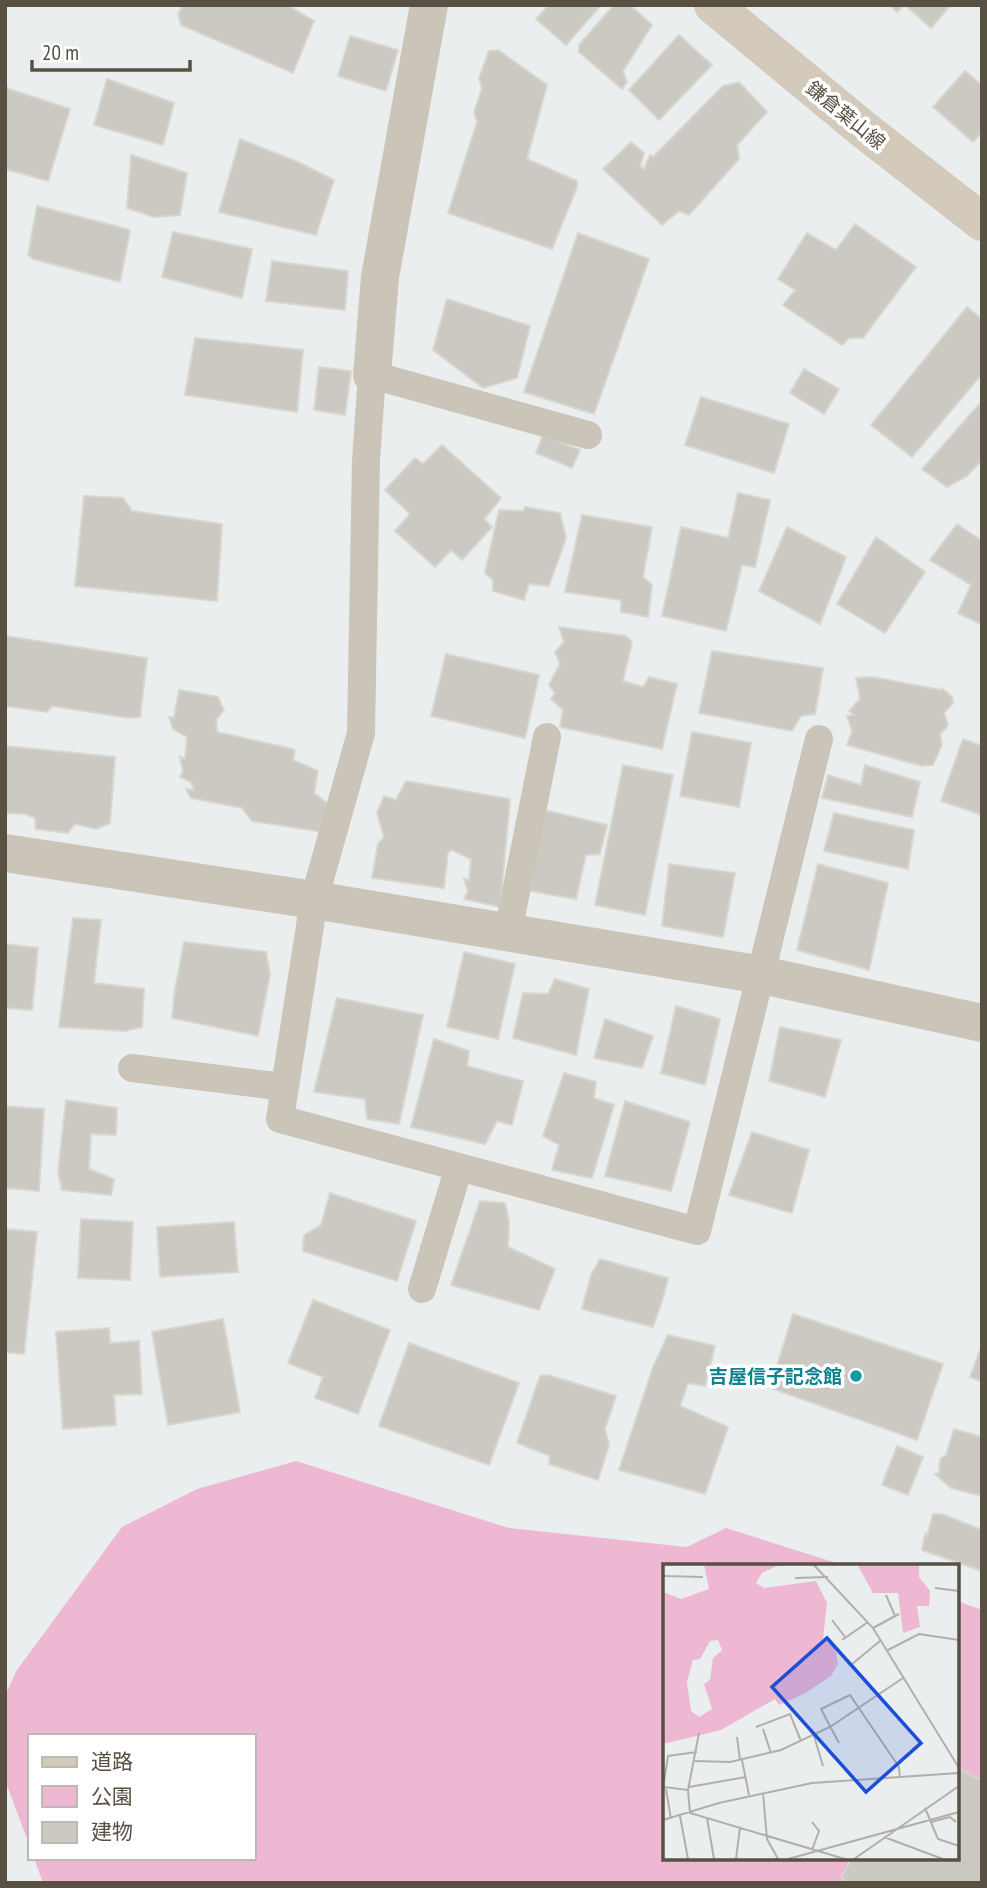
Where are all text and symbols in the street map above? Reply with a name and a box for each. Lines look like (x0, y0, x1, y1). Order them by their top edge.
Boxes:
scale bar (32, 28, 189, 72)
text: 20 m (42, 39, 79, 66)
street label: 鎌倉葉山線 (802, 76, 890, 154)
place label: 吉屋信子記念館 (709, 1364, 842, 1388)
marker: 吉屋信子記念館 (848, 1368, 864, 1384)
inset map (663, 1564, 959, 1860)
legend (28, 1734, 256, 1860)
text: 道路 (91, 1748, 133, 1775)
text: 公園 (91, 1783, 133, 1810)
text: 建物 (91, 1818, 133, 1845)

